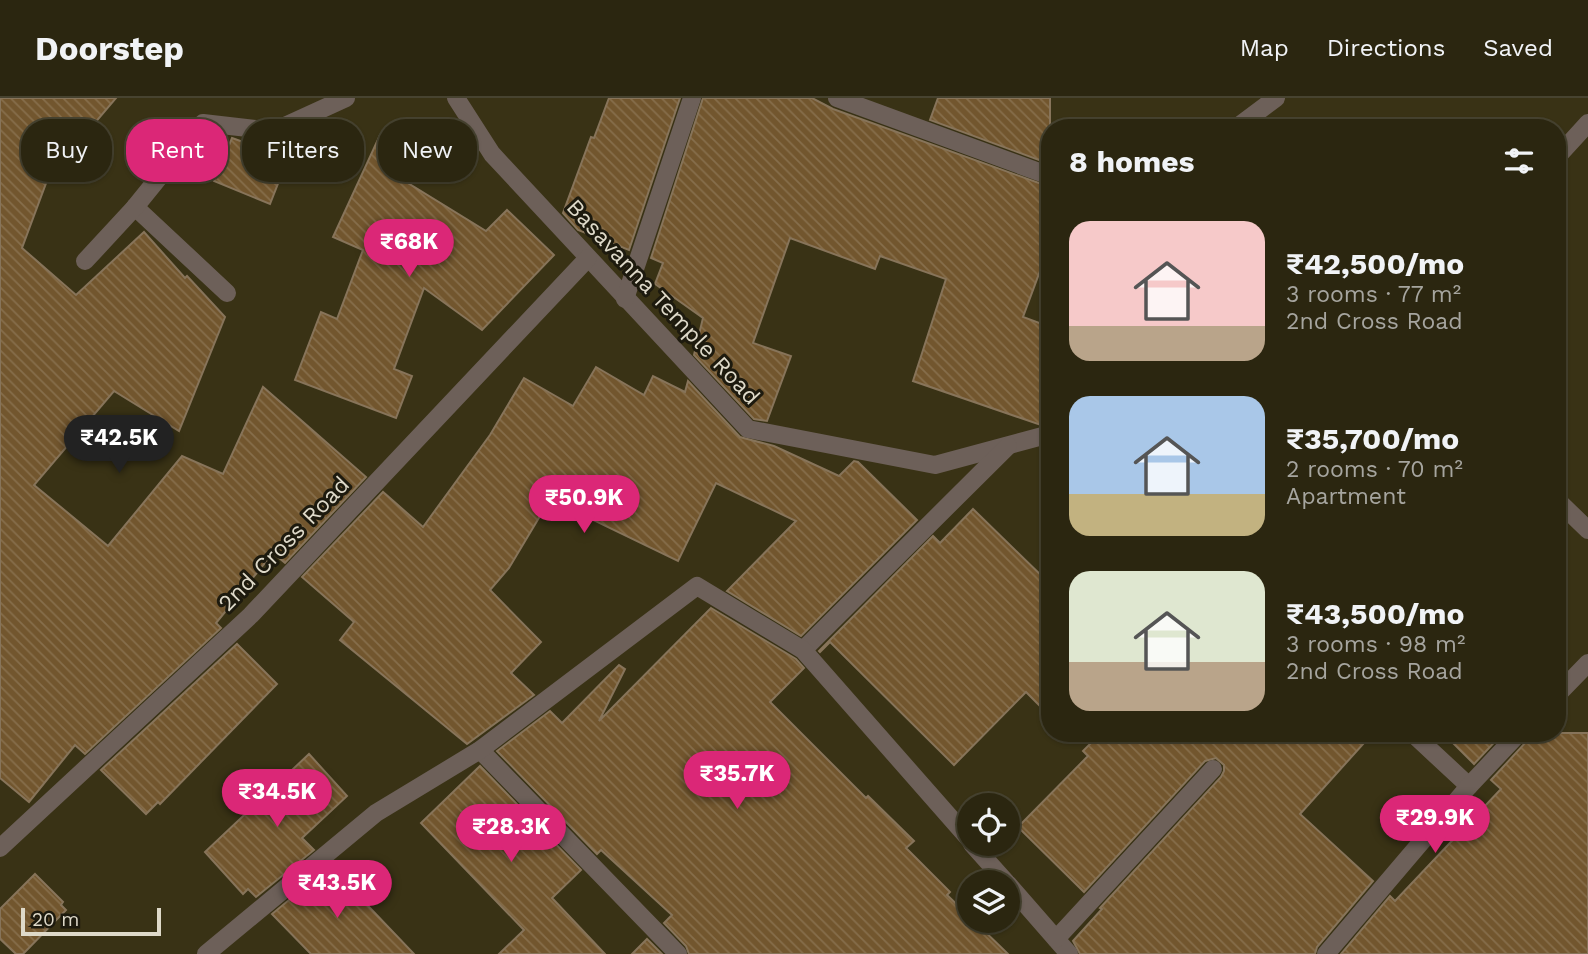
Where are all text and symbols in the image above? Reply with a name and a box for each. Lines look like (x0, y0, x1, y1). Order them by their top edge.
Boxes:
text: Doorstep (35, 29, 184, 68)
text: Map (1240, 34, 1289, 62)
text: Directions (1327, 34, 1445, 62)
text: Saved (1483, 34, 1553, 62)
chip: Buy (21, 119, 112, 182)
chip: Rent (126, 119, 228, 182)
chip: Filters (242, 119, 364, 182)
chip: New (378, 119, 477, 182)
icon: filters (1500, 142, 1538, 180)
text: 8 homes (1069, 144, 1195, 179)
street label: Basavanna Temple Road (561, 194, 765, 410)
pin: ₹68K (368, 220, 450, 279)
text: ₹68K (380, 228, 438, 255)
text: ₹42,500/mo (1286, 246, 1464, 281)
icon: home (1125, 249, 1209, 333)
text: 3 rooms · 77 m² (1286, 281, 1461, 308)
text: 2nd Cross Road (1286, 308, 1463, 335)
pin: ₹42.5K (62, 416, 176, 475)
text: ₹35,700/mo (1286, 421, 1459, 456)
text: ₹42.5K (80, 424, 158, 451)
icon: home (1125, 424, 1209, 508)
text: 2 rooms · 70 m² (1286, 456, 1463, 483)
street label: 2nd Cross Road (213, 471, 355, 617)
pin: ₹50.9K (527, 476, 641, 535)
text: Apartment (1286, 483, 1406, 510)
text: ₹50.9K (545, 484, 623, 511)
text: ₹43,500/mo (1286, 596, 1465, 631)
icon: home (1125, 599, 1209, 683)
text: 3 rooms · 98 m² (1286, 631, 1465, 658)
text: 2nd Cross Road (1286, 658, 1463, 685)
pin: ₹35.7K (680, 752, 794, 811)
text: ₹35.7K (700, 760, 774, 787)
pin: ₹34.5K (220, 770, 334, 829)
text: ₹34.5K (238, 778, 316, 805)
map controls (957, 793, 1020, 933)
button: locate (957, 793, 1020, 856)
pin: ₹29.9K (1378, 796, 1492, 855)
pin: ₹28.3K (454, 804, 568, 864)
text: ₹29.9K (1396, 804, 1474, 831)
text: ₹28.3K (472, 813, 550, 840)
pin: ₹43.5K (280, 860, 394, 920)
text: ₹43.5K (298, 869, 376, 896)
button: layers (957, 870, 1020, 933)
scale bar (21, 905, 161, 937)
text: 20 m (32, 908, 79, 931)

